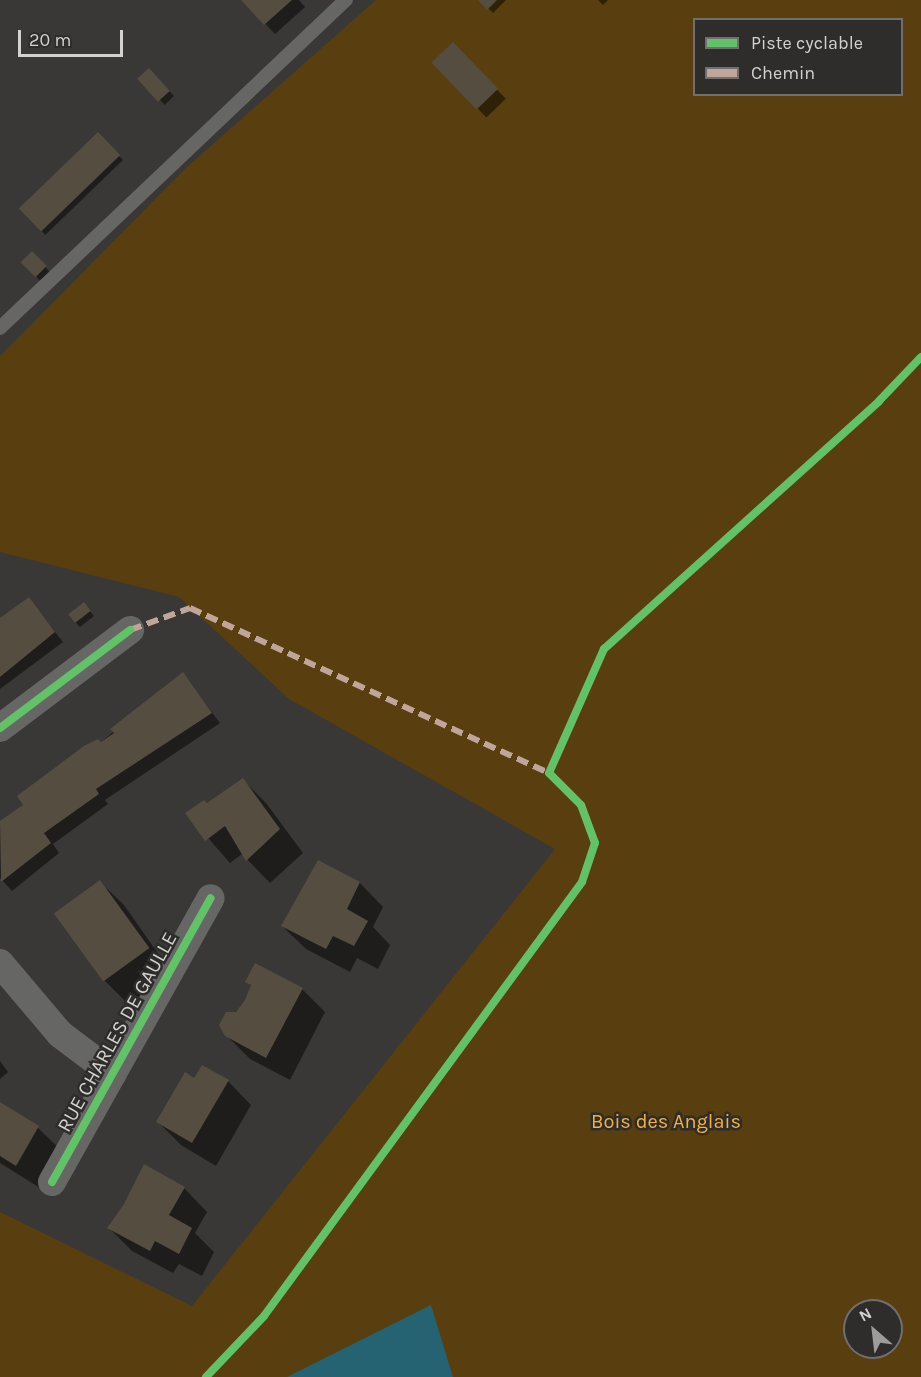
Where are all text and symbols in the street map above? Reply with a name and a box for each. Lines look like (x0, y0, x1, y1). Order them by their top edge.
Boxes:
scale bar (21, 18, 126, 56)
legend (693, 18, 903, 96)
text: 20 m (29, 29, 71, 51)
text: Piste cyclable (751, 32, 863, 54)
text: Chemin (751, 62, 815, 84)
street label: RUE CHARLES DE GAULLE (52, 928, 182, 1136)
park label: Bois des Anglais (591, 1109, 741, 1133)
north arrow (843, 1299, 903, 1359)
text: N (856, 1303, 875, 1326)

